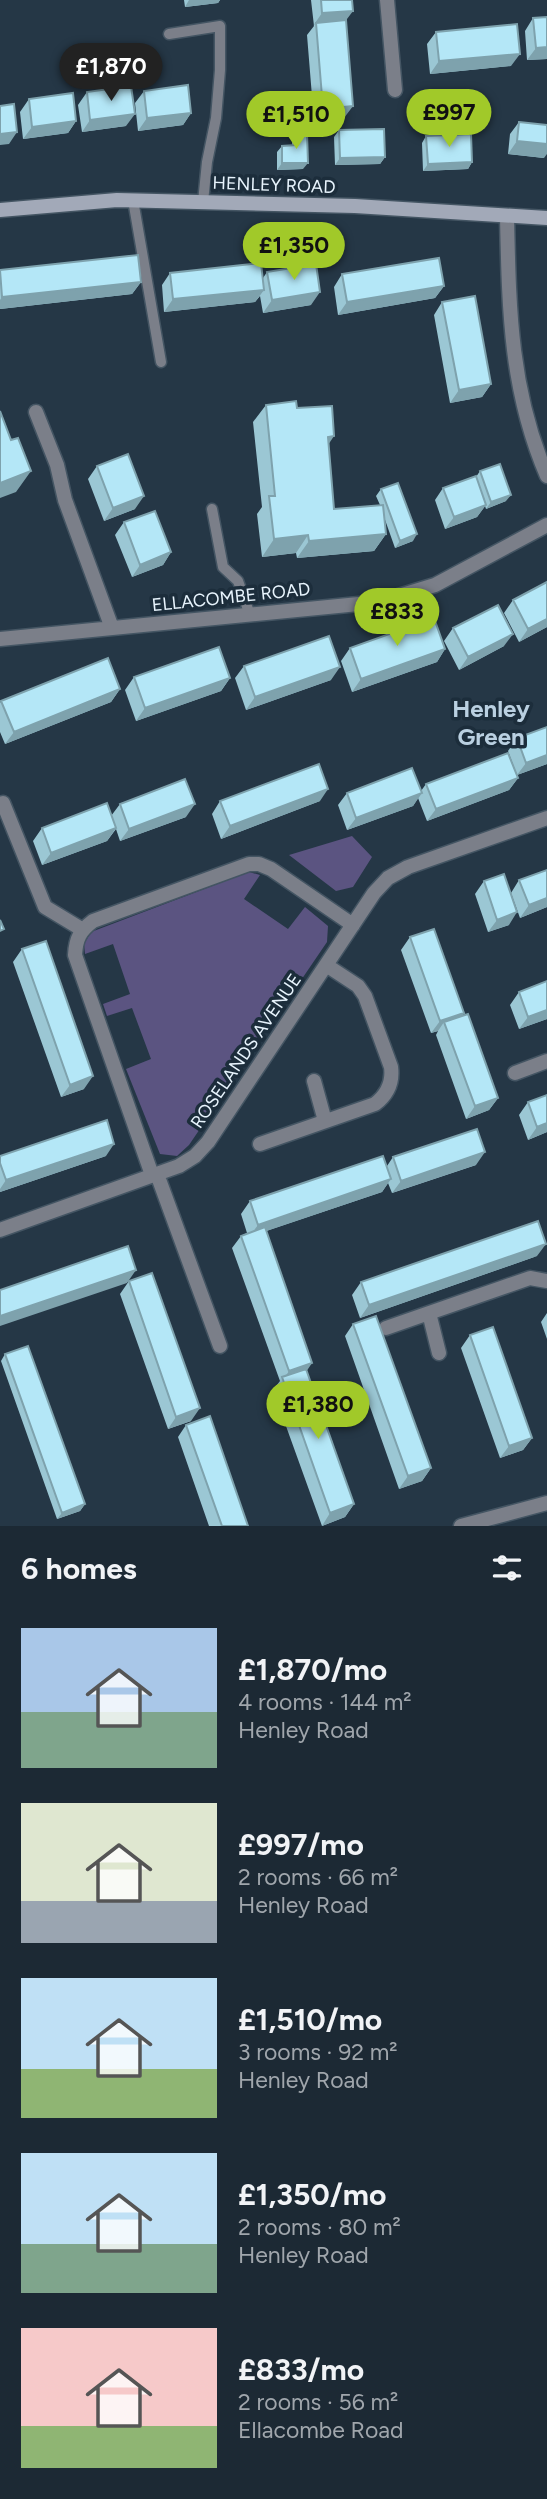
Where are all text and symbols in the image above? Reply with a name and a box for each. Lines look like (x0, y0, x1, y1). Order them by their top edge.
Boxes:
pin: £1,870 (54, 43, 168, 103)
text: £1,870 (75, 52, 147, 80)
pin: £997 (408, 90, 490, 149)
pin: £1,510 (239, 92, 353, 151)
text: £997 (422, 98, 476, 126)
text: £1,510 (262, 100, 330, 128)
street label: HENLEY ROAD (212, 172, 336, 198)
pin: £1,350 (237, 222, 351, 282)
text: £1,350 (259, 231, 329, 259)
street label: ELLACOMBE ROAD (151, 578, 311, 616)
pin: £833 (356, 588, 438, 648)
text: £833 (370, 597, 424, 625)
district label: Henley Green (452, 694, 530, 751)
street label: ROSELANDS AVENUE (186, 969, 306, 1133)
pin: £1,380 (261, 1382, 375, 1441)
text: £1,380 (282, 1390, 354, 1418)
icon: filters (488, 1549, 526, 1587)
text: 6 homes (21, 1550, 137, 1587)
text: £1,870/mo (238, 1651, 387, 1688)
icon: home (77, 1656, 161, 1740)
text: 4 rooms · 144 m² (238, 1688, 412, 1716)
text: Henley Road (238, 1716, 369, 1744)
text: £997/mo (238, 1826, 364, 1863)
icon: home (77, 1831, 161, 1915)
text: 2 rooms · 66 m² (238, 1863, 398, 1891)
text: Henley Road (238, 1891, 369, 1919)
text: £1,510/mo (238, 2001, 382, 2038)
icon: home (77, 2006, 161, 2090)
text: 3 rooms · 92 m² (238, 2038, 398, 2066)
text: Henley Road (238, 2066, 369, 2094)
text: £1,350/mo (238, 2176, 386, 2213)
icon: home (77, 2181, 161, 2265)
text: 2 rooms · 80 m² (238, 2213, 401, 2241)
text: Henley Road (238, 2241, 369, 2269)
text: £833/mo (238, 2351, 364, 2388)
icon: home (77, 2356, 161, 2440)
text: 2 rooms · 56 m² (238, 2388, 398, 2416)
text: Ellacombe Road (238, 2416, 404, 2444)

